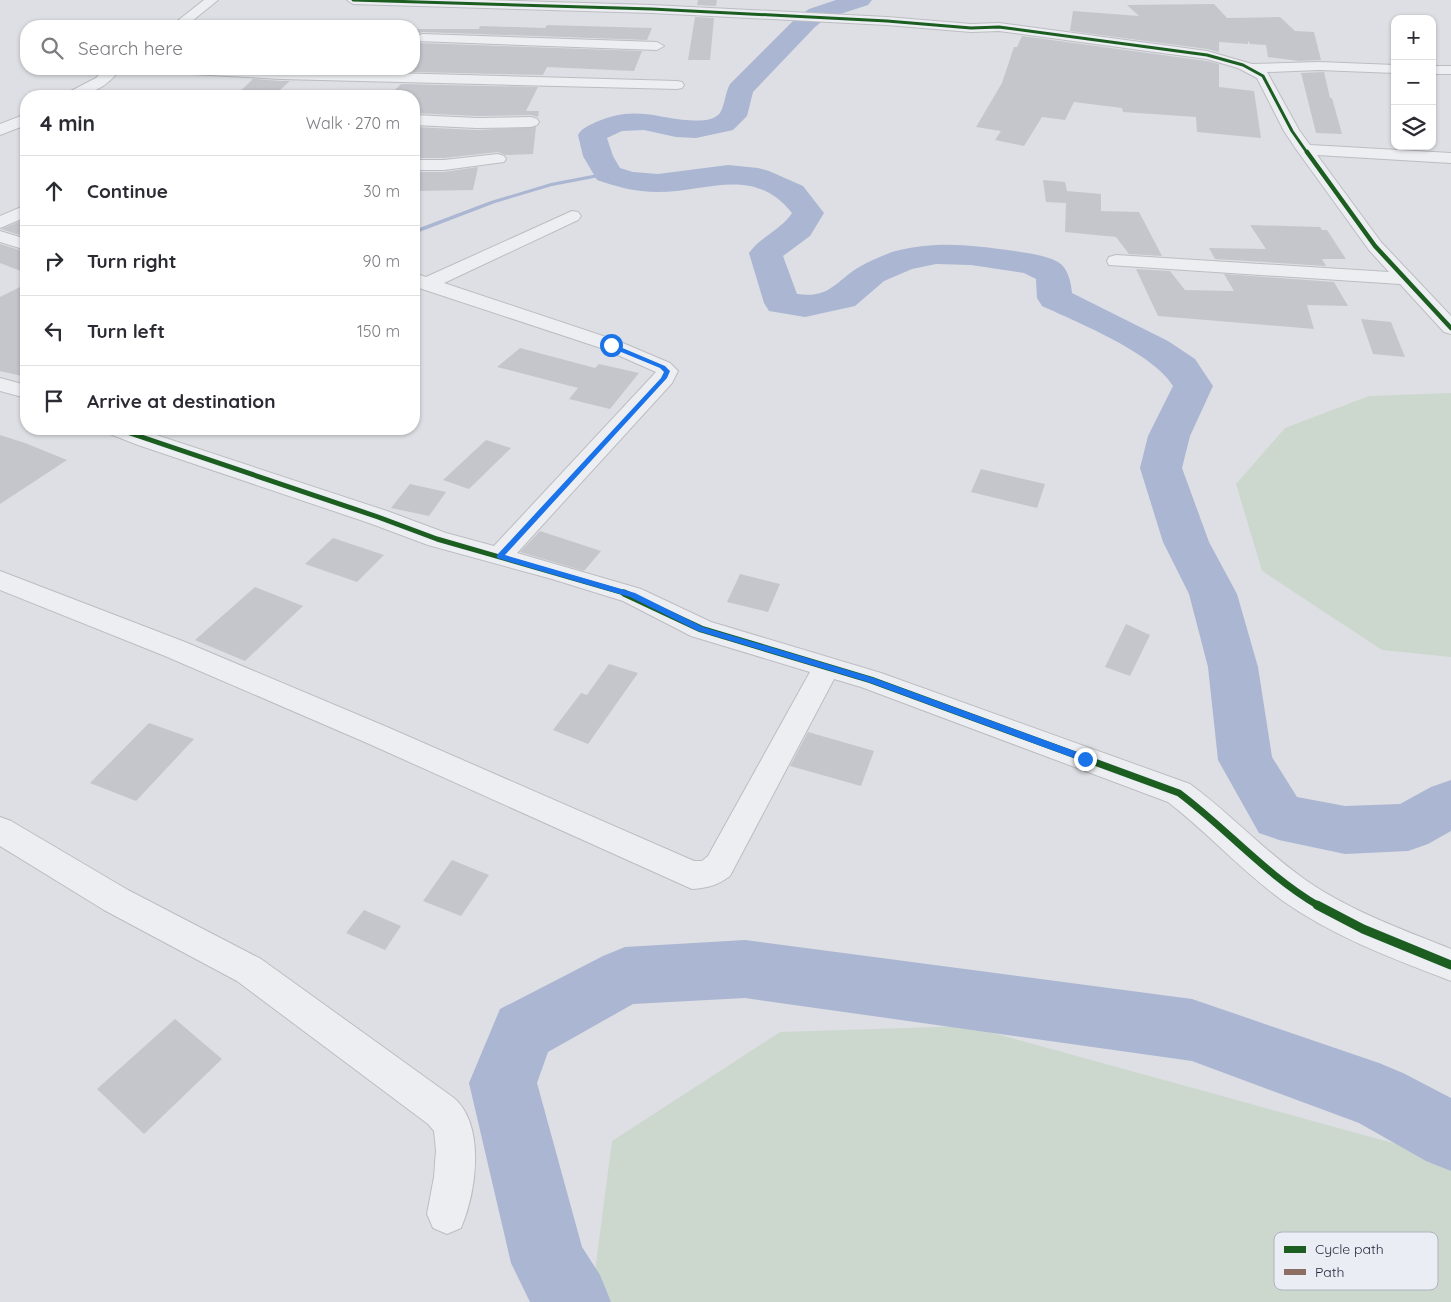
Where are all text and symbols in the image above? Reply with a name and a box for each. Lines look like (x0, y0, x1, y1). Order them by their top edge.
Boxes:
map controls (1391, 15, 1436, 150)
button: + (1391, 15, 1436, 60)
search box (20, 20, 420, 75)
icon: search (38, 34, 66, 62)
text: Search here (78, 36, 183, 60)
button: − (1391, 60, 1436, 105)
button: layers (1391, 105, 1436, 150)
text: 4 min (40, 110, 95, 136)
text: Walk · 270 m (306, 113, 400, 133)
icon: ahead (40, 177, 68, 205)
text: Continue (87, 179, 168, 203)
text: 30 m (363, 181, 400, 201)
icon: right (40, 247, 68, 275)
text: Turn right (87, 249, 176, 273)
text: 90 m (363, 251, 400, 271)
icon: left (40, 317, 68, 345)
text: Turn left (87, 319, 165, 343)
text: 150 m (357, 321, 400, 341)
route start (600, 334, 623, 357)
icon: arrive (40, 387, 68, 415)
text: Arrive at destination (87, 389, 276, 413)
route end (1074, 748, 1097, 771)
legend (1274, 1232, 1438, 1290)
text: Cycle path (1315, 1240, 1384, 1258)
text: Path (1315, 1263, 1344, 1281)

